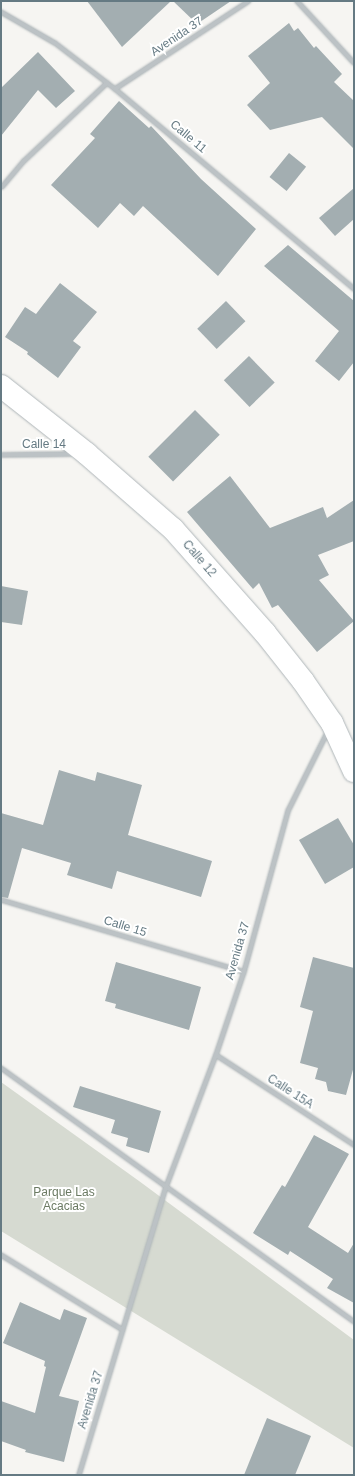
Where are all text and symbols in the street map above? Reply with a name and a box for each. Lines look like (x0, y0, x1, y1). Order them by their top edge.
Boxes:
street label: Avenida 37 (148, 14, 206, 60)
street label: Calle 11 (167, 118, 209, 156)
street label: Calle 14 (22, 438, 66, 452)
street label: Calle 12 (179, 538, 219, 580)
street label: Calle 15 (102, 914, 148, 940)
street label: Avenida 37 (223, 920, 253, 982)
street label: Calle 15A (264, 1072, 316, 1112)
park label: Parque Las Acacias (33, 1186, 95, 1214)
street label: Avenida 37 (75, 1369, 107, 1431)

